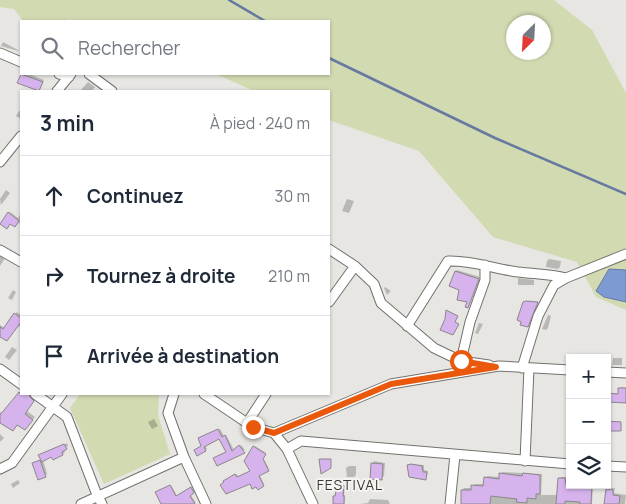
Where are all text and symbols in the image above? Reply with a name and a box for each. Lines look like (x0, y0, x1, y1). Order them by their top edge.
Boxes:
north arrow (506, 15, 551, 60)
search box (20, 20, 330, 75)
icon: search (38, 34, 66, 62)
text: Rechercher (78, 35, 180, 61)
text: 3 min (40, 109, 94, 137)
text: À pied · 240 m (210, 112, 310, 134)
icon: ahead (40, 182, 68, 210)
text: Continuez (87, 183, 184, 209)
text: 30 m (275, 185, 310, 207)
icon: right (40, 262, 68, 290)
text: Tournez à droite (87, 263, 235, 289)
text: 210 m (268, 265, 310, 287)
icon: arrive (40, 342, 68, 370)
text: Arrivée à destination (87, 343, 279, 369)
route start (450, 350, 473, 373)
map controls (566, 354, 611, 489)
button: + (566, 354, 611, 399)
button: − (566, 399, 611, 444)
route end (242, 416, 265, 439)
button: layers (566, 444, 611, 489)
district label: FESTIVAL (317, 475, 383, 494)

